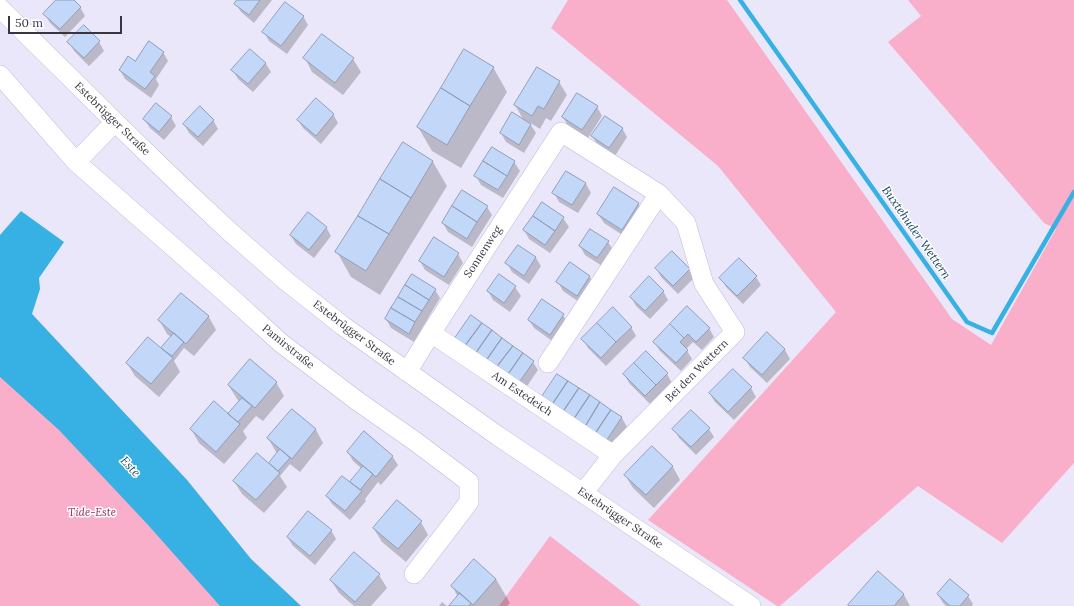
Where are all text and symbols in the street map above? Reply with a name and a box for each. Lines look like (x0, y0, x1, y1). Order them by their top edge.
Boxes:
scale bar (10, 8, 124, 34)
text: 50 m (15, 15, 43, 30)
street label: Estebrügger Straße (71, 80, 153, 158)
water label: Buxtehuder Wettern (878, 184, 954, 282)
street label: Sonnenweg (461, 224, 505, 280)
street label: Estebrügger Straße (310, 298, 398, 368)
street label: Pamirstraße (259, 322, 317, 372)
street label: Bei den Wettern (663, 337, 731, 405)
street label: Am Estedeich (489, 369, 555, 419)
water label: Este (117, 454, 143, 480)
street label: Estebrügger Straße (575, 485, 665, 551)
park label: Tide-Este (68, 506, 116, 520)

